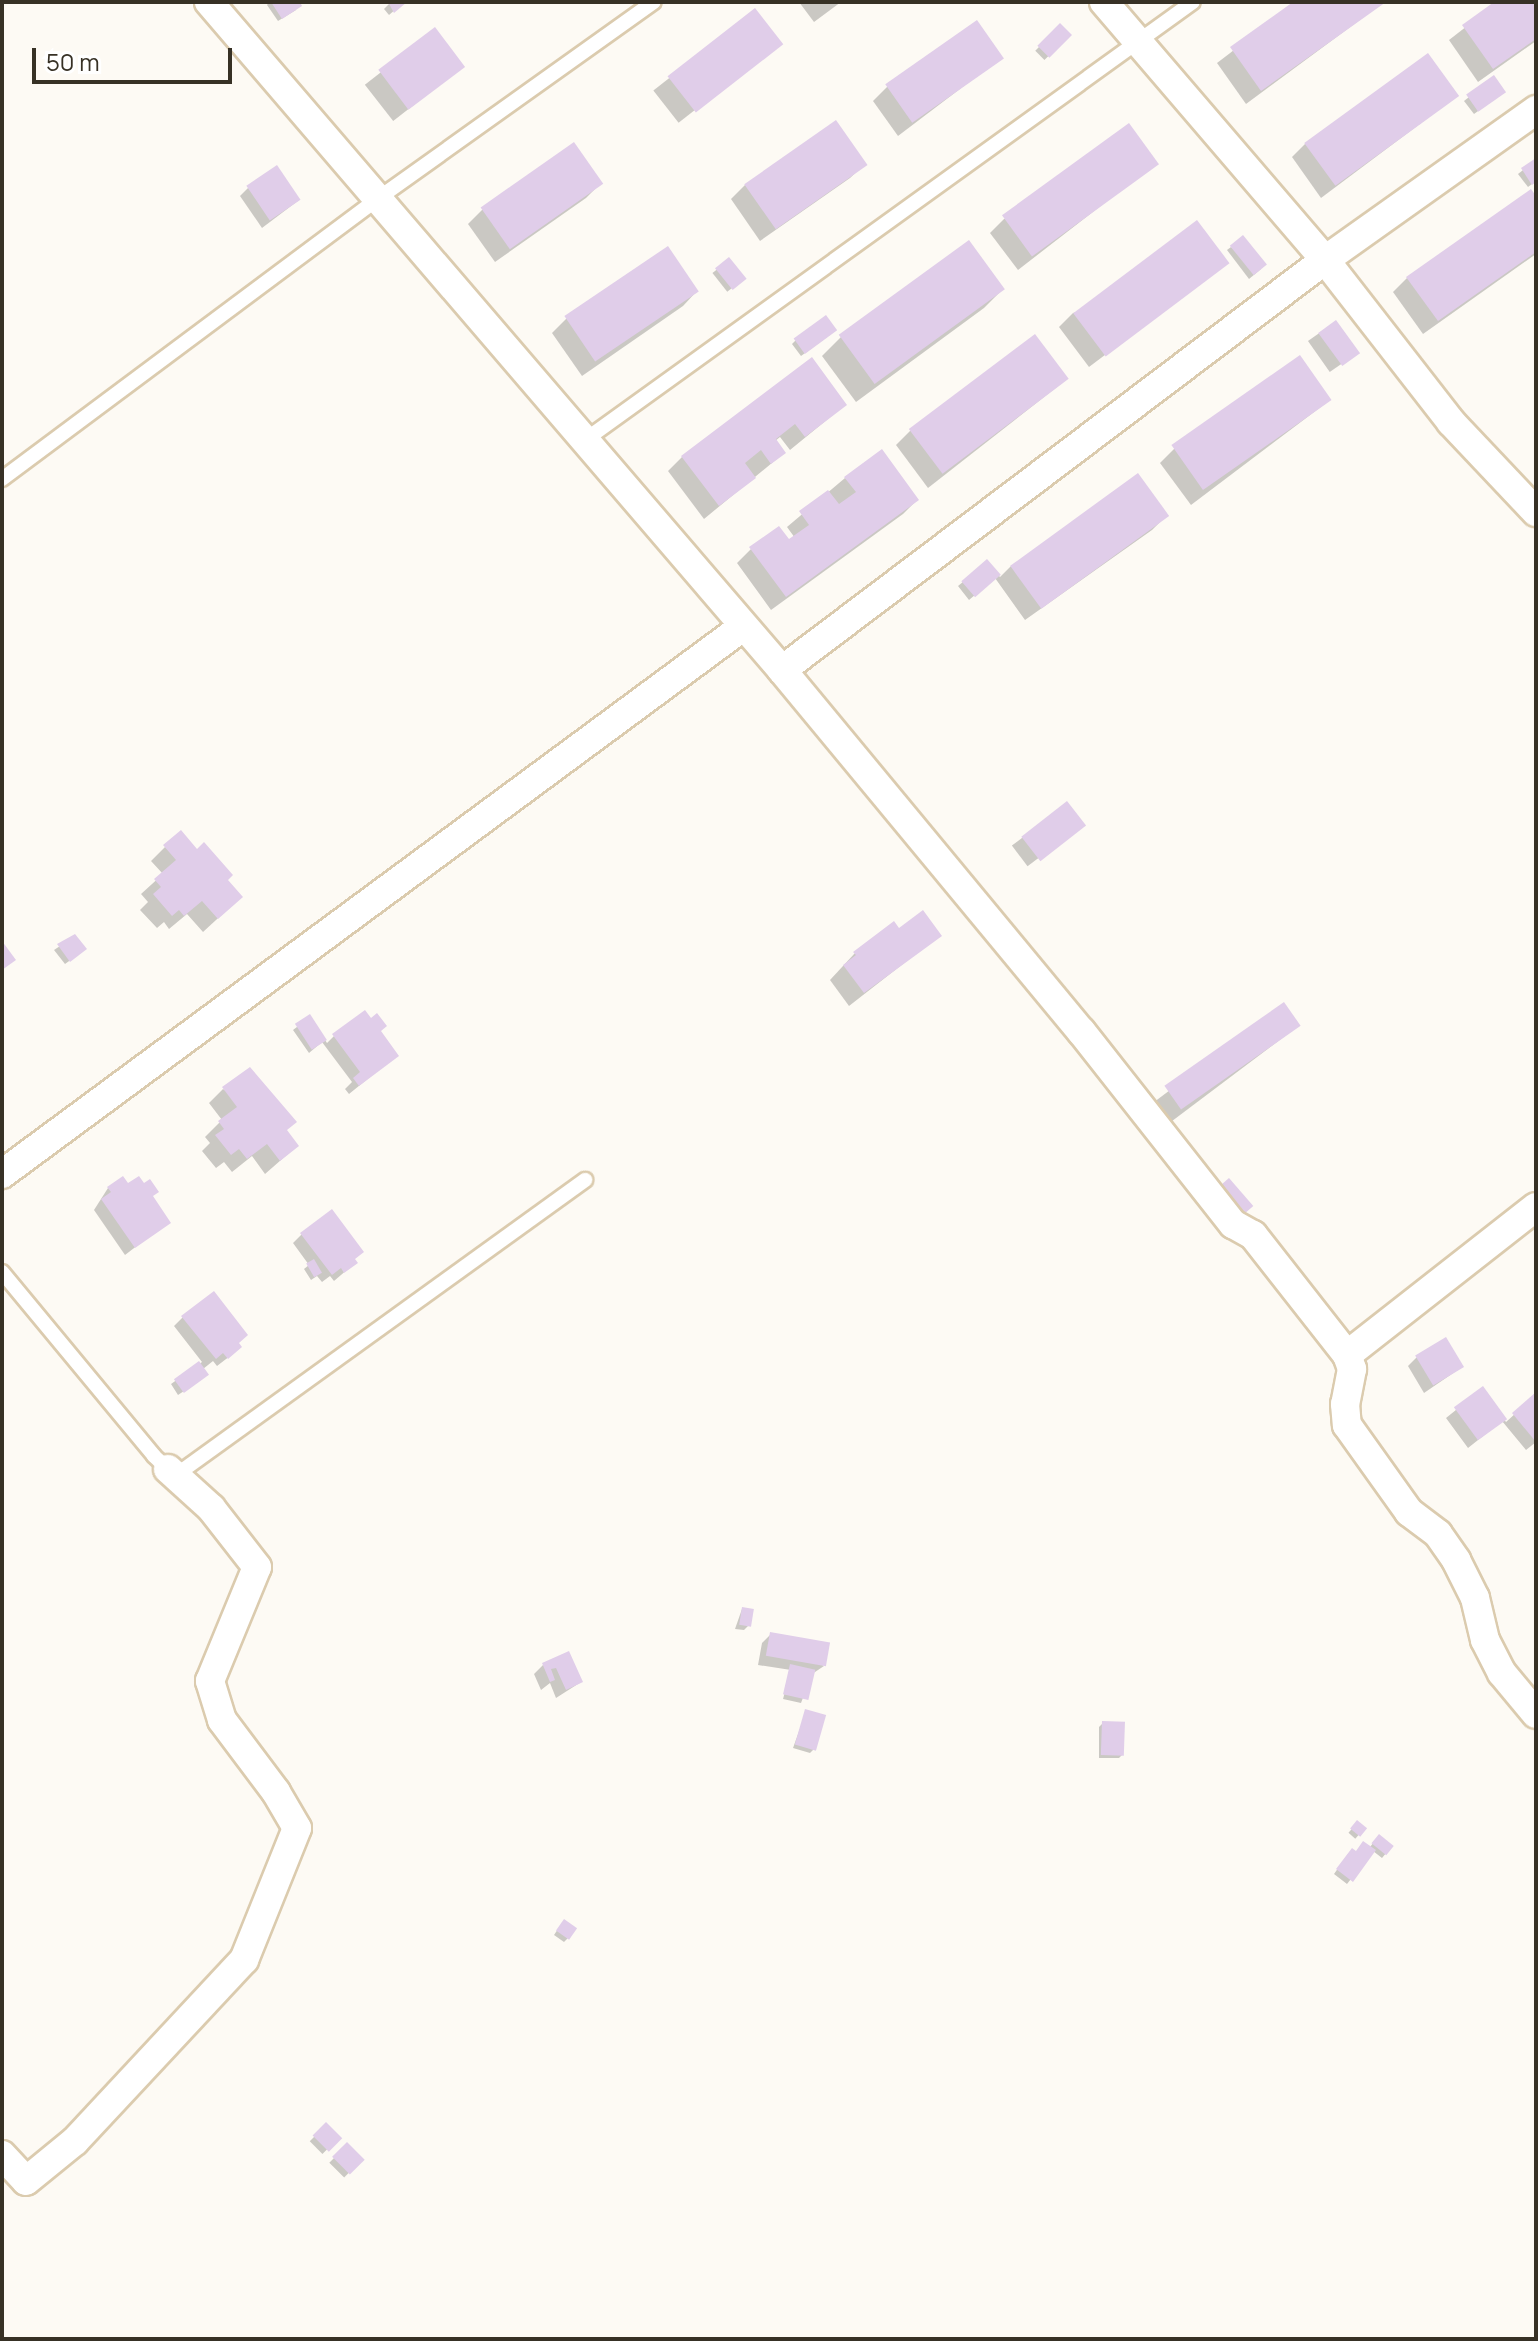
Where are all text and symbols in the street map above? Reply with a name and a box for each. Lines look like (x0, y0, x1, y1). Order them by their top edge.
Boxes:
scale bar (36, 32, 236, 82)
text: 50 m (46, 45, 100, 78)

